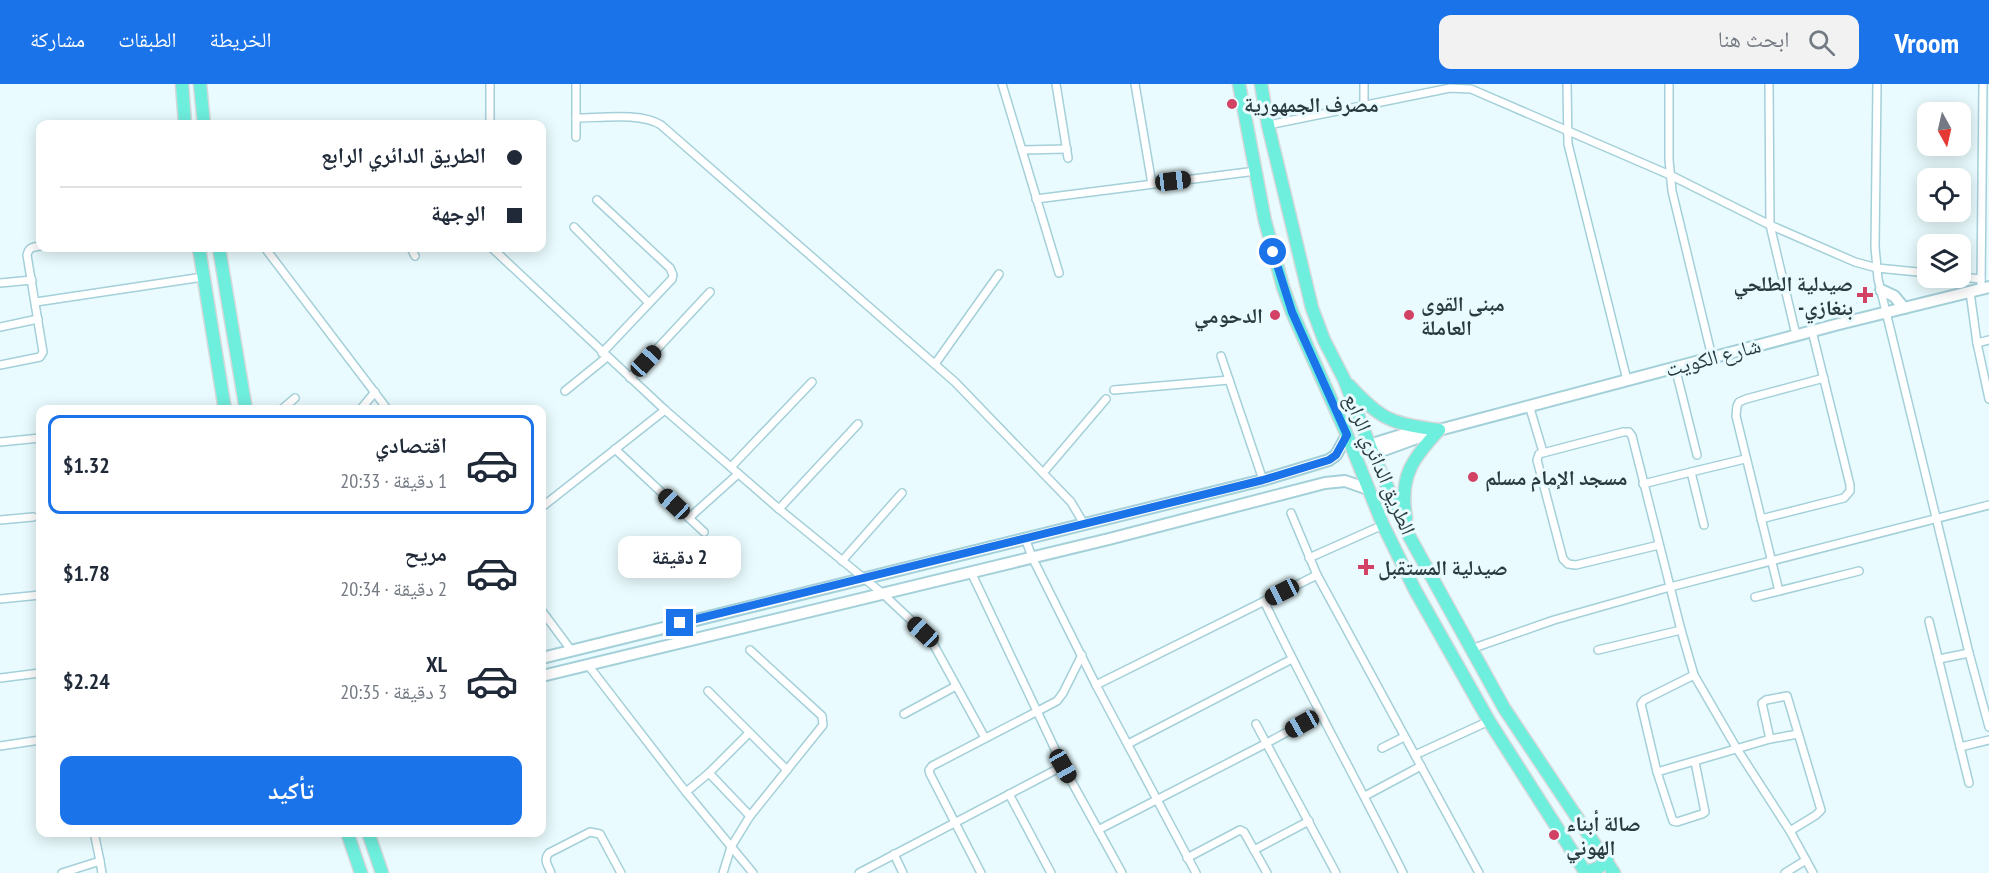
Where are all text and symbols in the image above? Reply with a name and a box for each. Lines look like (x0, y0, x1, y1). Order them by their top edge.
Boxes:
search box (1439, 15, 1859, 69)
text: Vroom (1895, 24, 1959, 61)
text: ابحث هنا (1718, 25, 1790, 53)
text: مشاركة (30, 26, 85, 53)
text: الطبقات (118, 26, 177, 53)
text: الخريطة (210, 26, 271, 53)
icon: search (1805, 26, 1838, 59)
place label: مصرف الجمهورية (1244, 91, 1379, 118)
marker: مصرف الجمهورية (1225, 97, 1239, 111)
north arrow (1917, 102, 1971, 156)
map controls (1917, 102, 1971, 288)
text: الطريق الدائري الرابع (321, 141, 486, 169)
button: locate (1917, 168, 1971, 222)
car (1154, 170, 1192, 192)
text: الوجهة (431, 199, 486, 227)
button: layers (1917, 234, 1971, 288)
route start (1259, 238, 1286, 265)
place label: صيدلية الطلحي -بنغازي (1734, 270, 1853, 324)
marker: صيدلية الطلحي -بنغازي (1858, 288, 1872, 302)
place label: مبنى القوى العاملة (1421, 290, 1505, 341)
place label: الدحومي (1194, 302, 1263, 332)
marker: الدحومي (1268, 308, 1282, 322)
marker: مبنى القوى العاملة (1402, 308, 1416, 322)
street label: شارع الكويت (1662, 331, 1764, 383)
car (627, 342, 665, 380)
street label: الطريق الدائري الرابع (1335, 389, 1422, 540)
text: اقتصادي (375, 431, 447, 459)
icon: car (465, 438, 519, 492)
text: $1.32 (63, 451, 110, 479)
place label: مسجد الإمام مسلم (1485, 464, 1627, 492)
text: 1 دقيقة · 20:33 (340, 468, 447, 494)
marker: مسجد الإمام مسلم (1466, 470, 1480, 484)
car (655, 485, 693, 523)
callout: 2 دقيقة (618, 536, 742, 578)
text: مريح (404, 539, 447, 567)
text: 2 دقيقة (652, 544, 707, 570)
icon: car (465, 546, 519, 600)
place label: صيدلية المستقبل (1378, 554, 1508, 581)
text: $1.78 (63, 559, 110, 587)
marker: صيدلية المستقبل (1359, 560, 1373, 574)
text: 2 دقيقة · 20:34 (340, 576, 447, 602)
car (1262, 576, 1302, 608)
route end (666, 609, 693, 636)
car (904, 613, 942, 651)
text: XL (426, 650, 447, 678)
icon: car (465, 654, 519, 708)
text: $2.24 (63, 667, 110, 695)
text: 3 دقيقة · 20:35 (340, 679, 447, 705)
car (1282, 707, 1322, 741)
car (1046, 746, 1080, 786)
button: تأكيد (60, 756, 522, 825)
place label: صالة أبناء الهوني (1566, 809, 1641, 864)
marker: صالة أبناء الهوني (1547, 828, 1561, 842)

